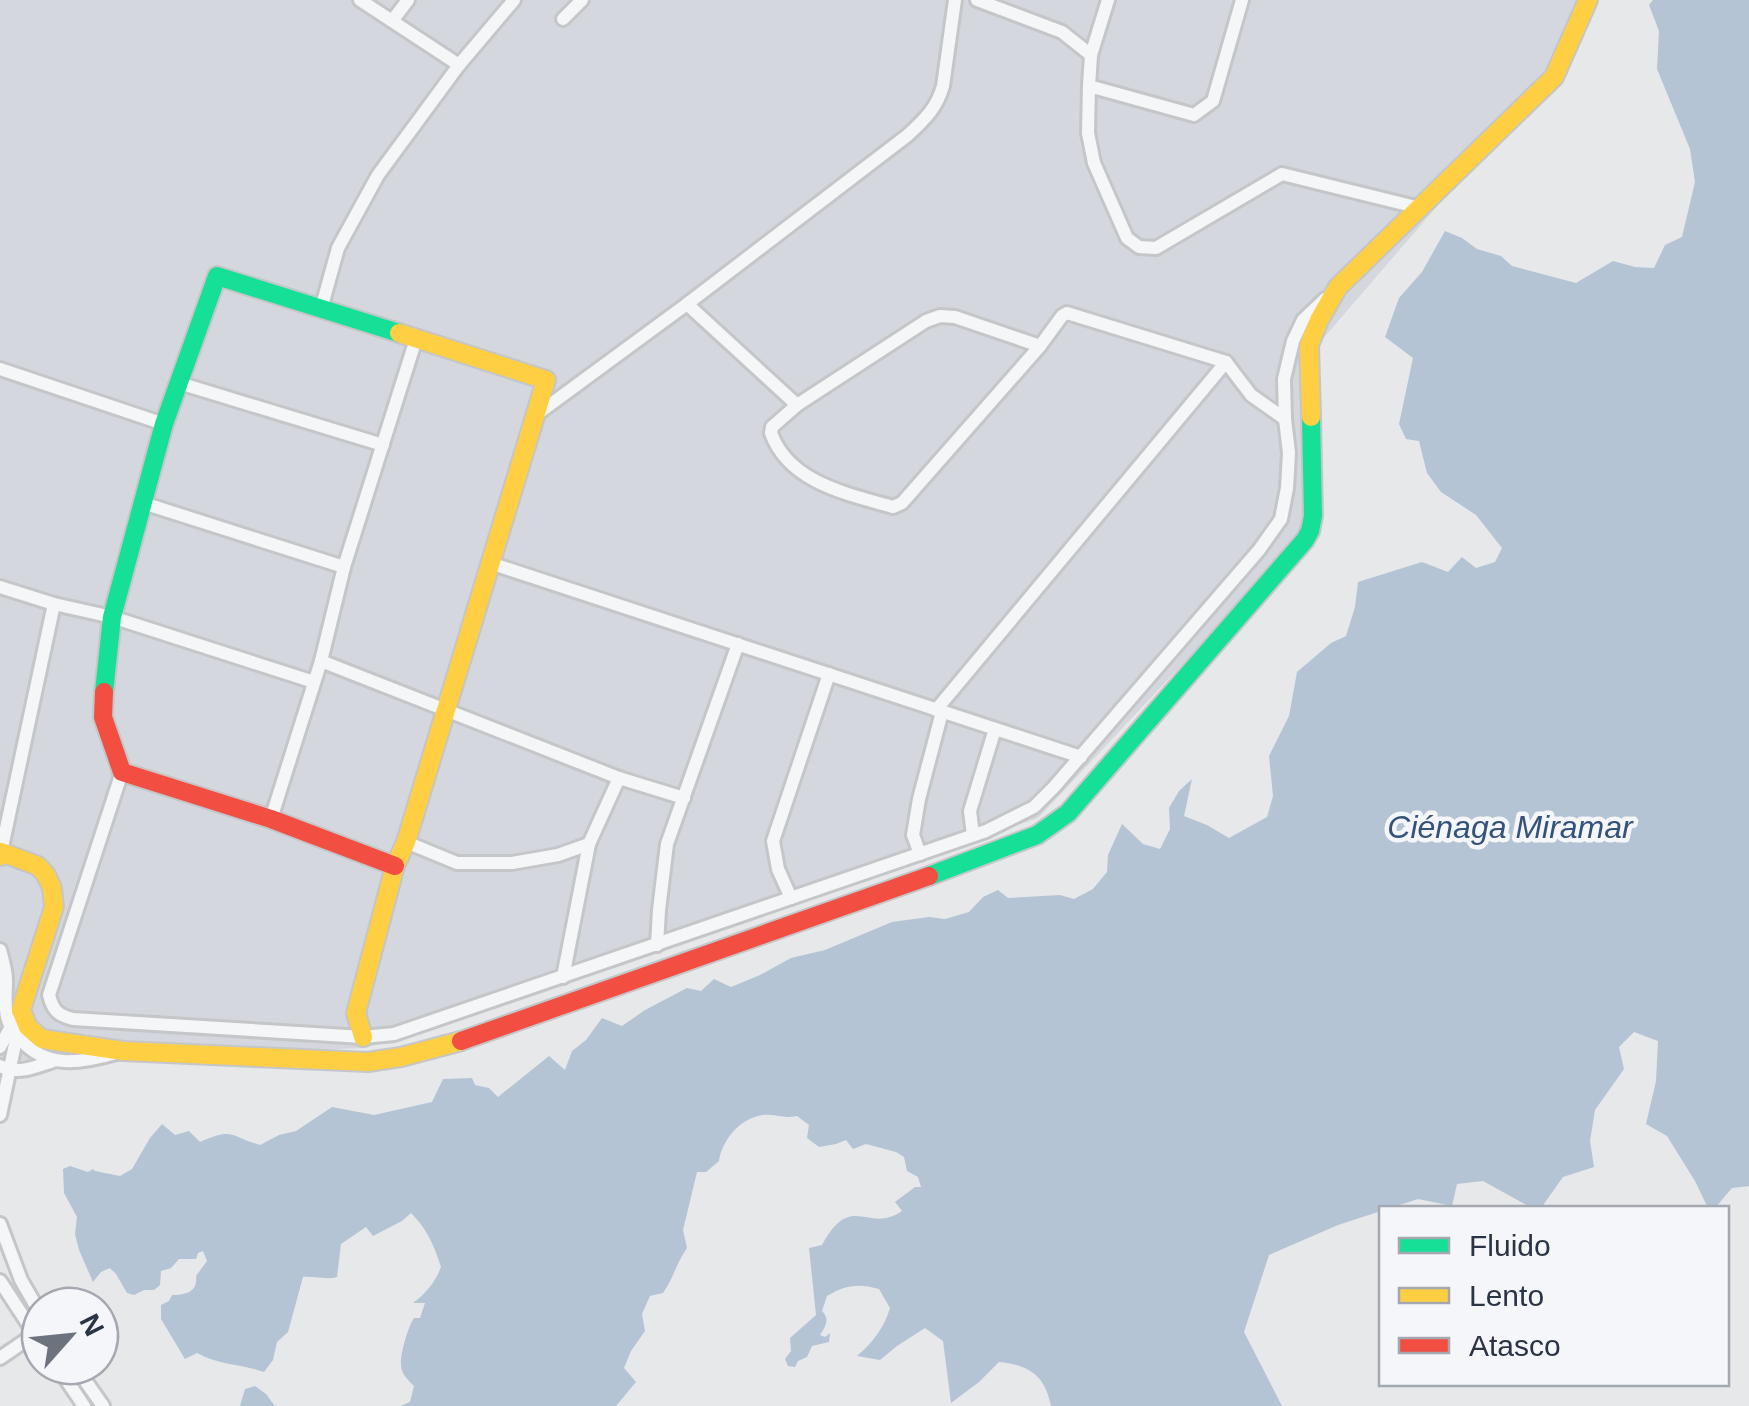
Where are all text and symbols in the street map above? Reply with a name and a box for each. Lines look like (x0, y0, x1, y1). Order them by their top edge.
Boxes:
water label: Ciénaga Miramar (1387, 809, 1634, 845)
legend (1379, 1206, 1729, 1386)
text: Fluido (1469, 1229, 1551, 1262)
text: Lento (1469, 1279, 1544, 1312)
north arrow (20, 1286, 120, 1386)
text: N (73, 1309, 110, 1341)
text: Atasco (1469, 1329, 1561, 1362)

